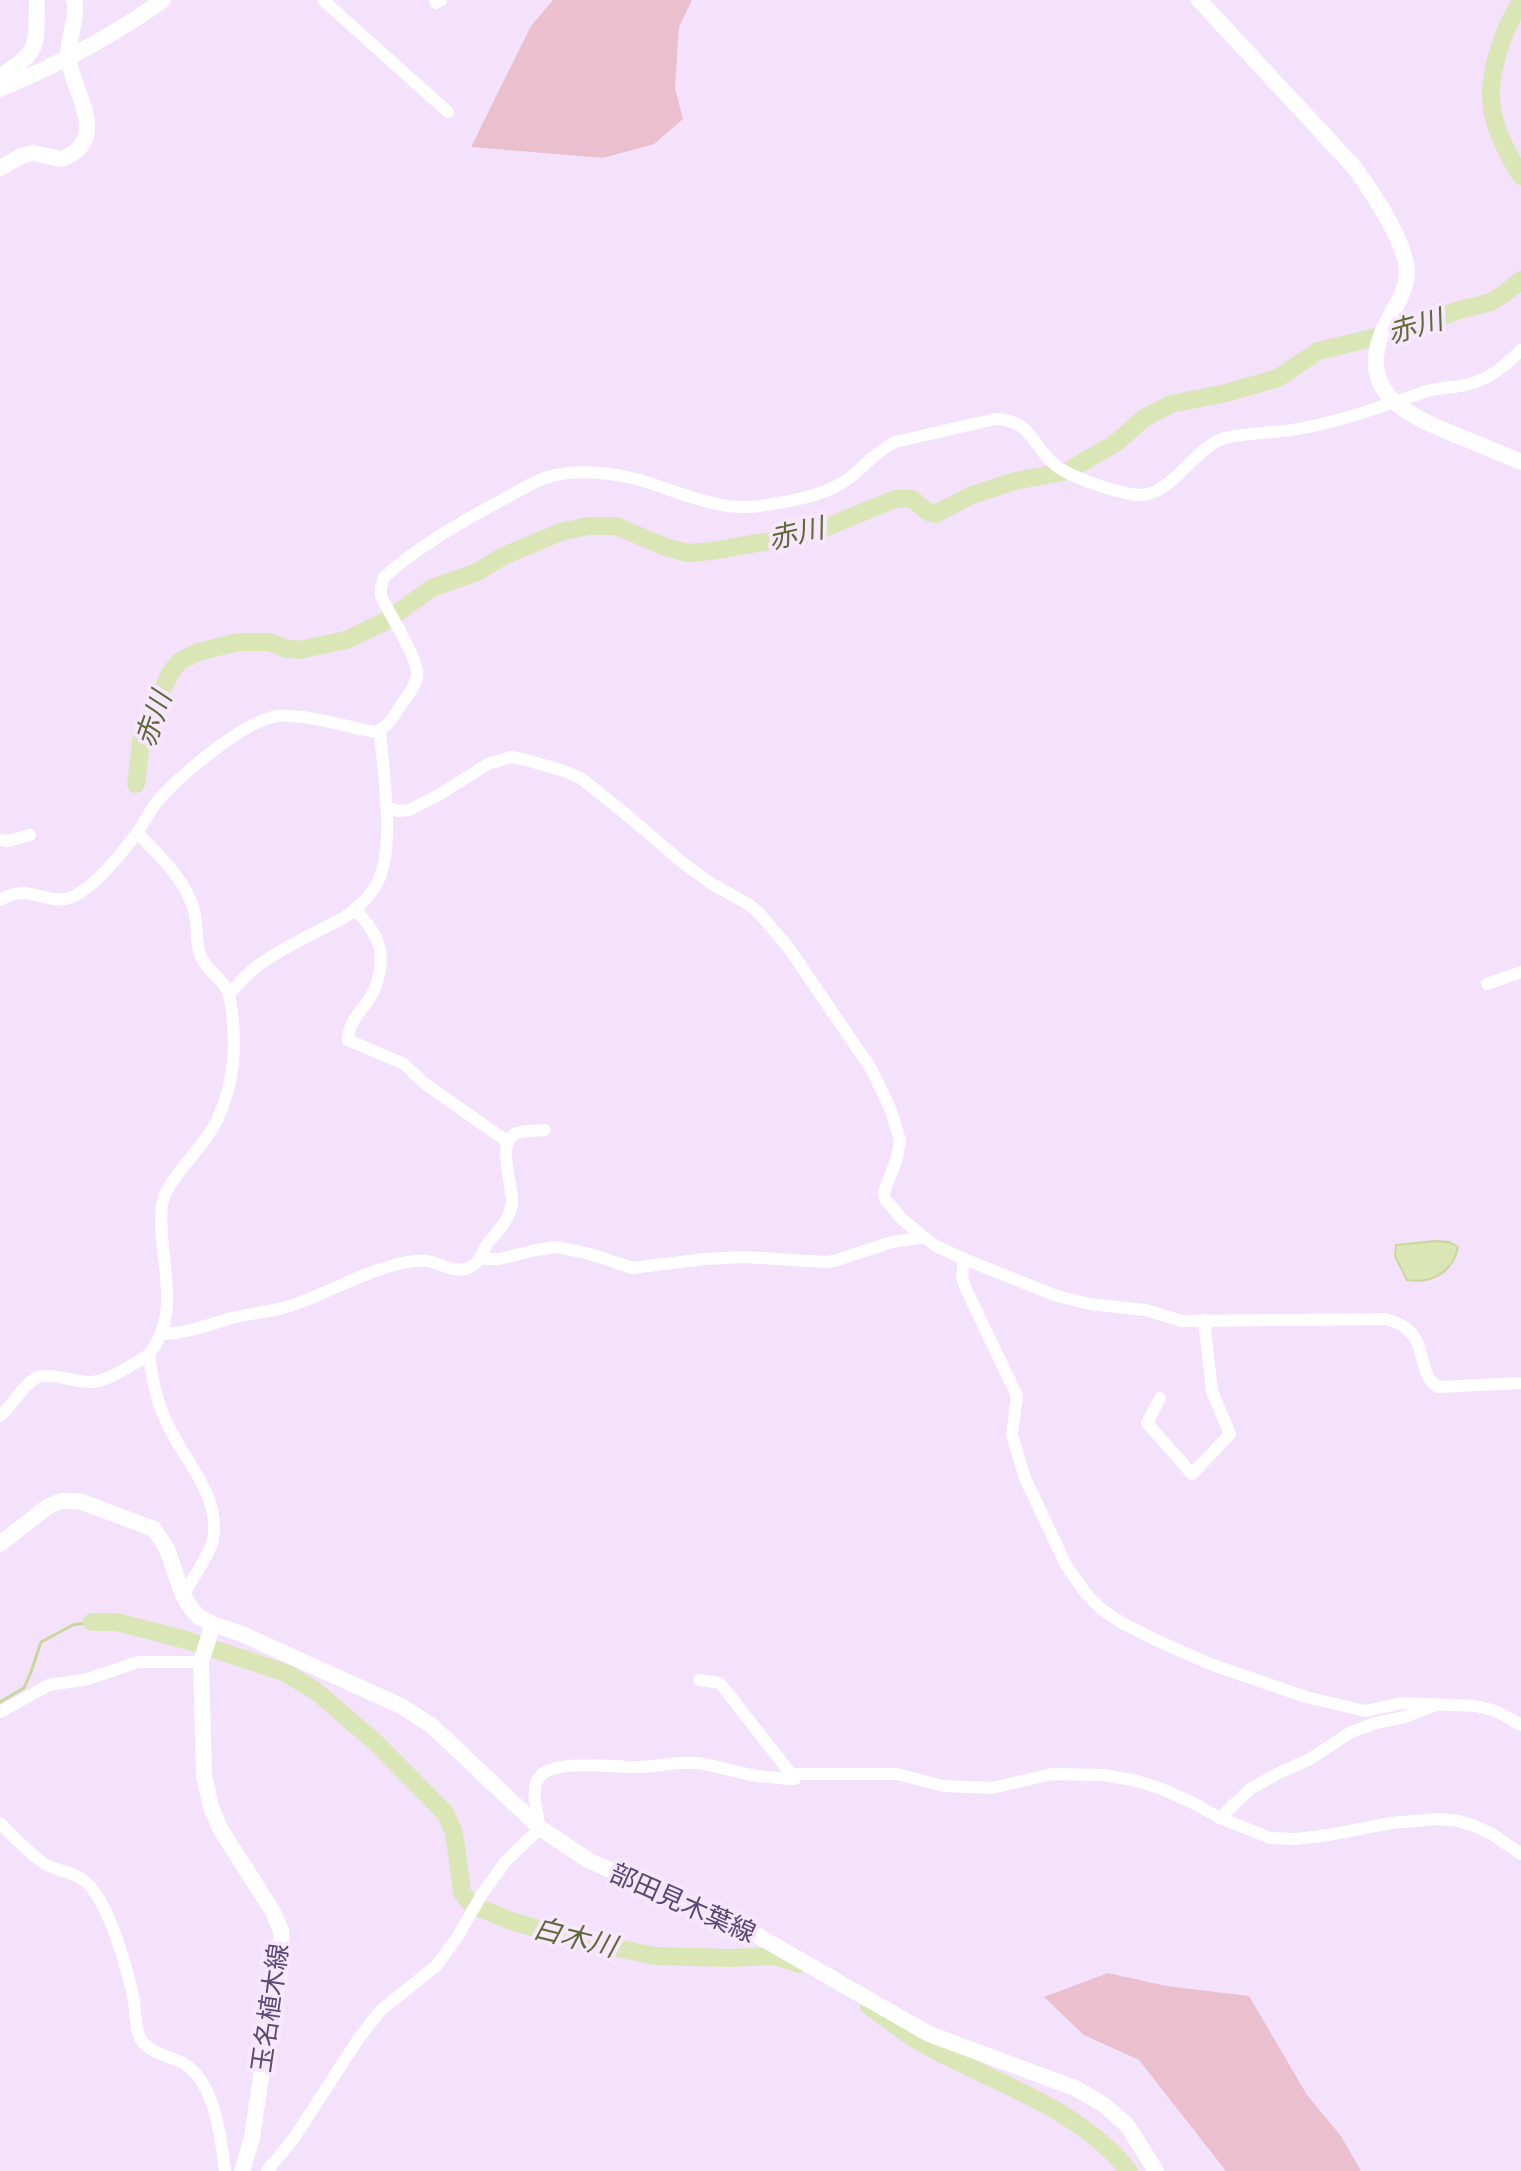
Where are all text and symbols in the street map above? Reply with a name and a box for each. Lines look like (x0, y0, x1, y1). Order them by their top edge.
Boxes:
water label: 赤川 (1383, 300, 1449, 349)
water label: 赤川 (765, 508, 830, 555)
water label: 赤川 (127, 684, 178, 751)
street label: 部田見木葉線 (606, 1856, 761, 1948)
water label: 白木川 (530, 1909, 623, 1963)
street label: 玉名植木線 (244, 1941, 293, 2074)

